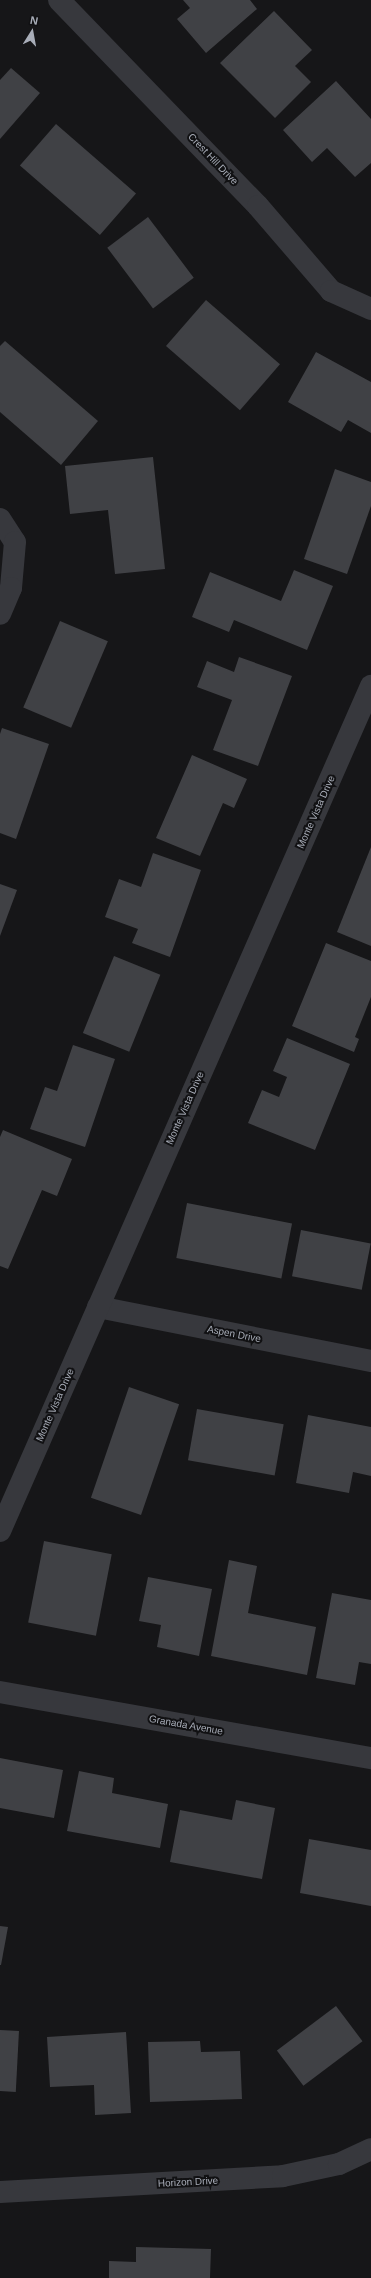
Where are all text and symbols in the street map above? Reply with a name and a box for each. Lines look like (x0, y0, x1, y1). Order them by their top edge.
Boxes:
north arrow (12, 12, 52, 52)
text: N (29, 14, 39, 27)
street label: Crest Hill Drive (186, 131, 240, 187)
street label: Monte Vista Drive (295, 774, 337, 850)
street label: Monte Vista Drive (164, 1070, 206, 1146)
street label: Aspen Drive (206, 1323, 262, 1345)
street label: Monte Vista Drive (34, 1367, 76, 1443)
street label: Granada Avenue (148, 1713, 224, 1737)
street label: Horizon Drive (157, 2174, 219, 2190)

